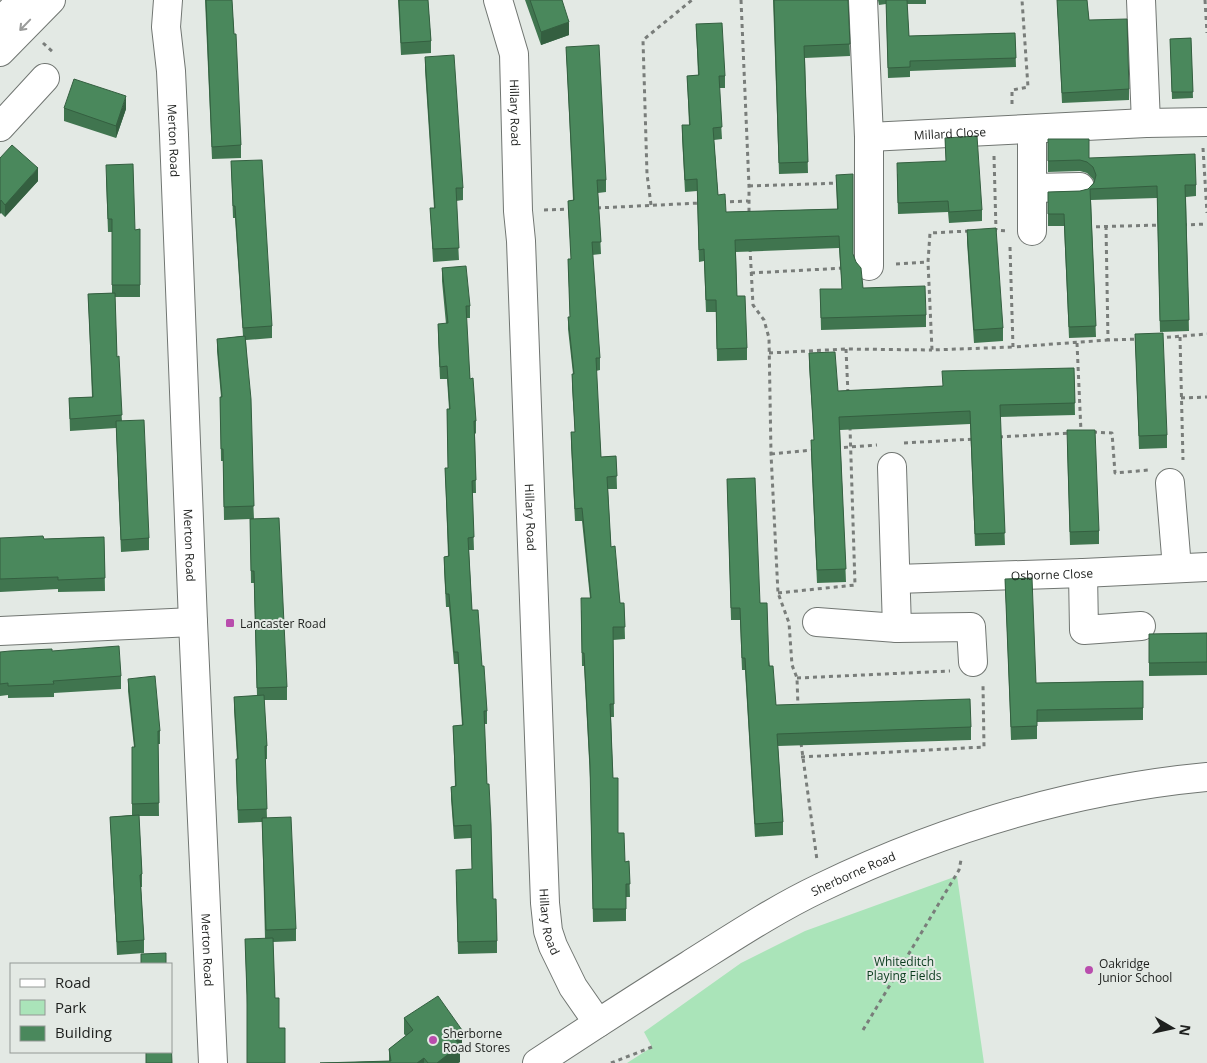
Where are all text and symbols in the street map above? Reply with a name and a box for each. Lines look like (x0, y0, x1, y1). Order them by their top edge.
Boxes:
one-way arrow (19, 19, 31, 32)
street label: Hillary Road (506, 79, 525, 147)
street label: Merton Road (164, 104, 184, 177)
street label: Millard Close (913, 123, 987, 143)
street label: Hillary Road (521, 483, 541, 551)
street label: Merton Road (180, 508, 200, 582)
street label: Osborne Close (1011, 564, 1094, 584)
place label: Lancaster Road (240, 615, 326, 632)
marker: Lancaster Road (224, 617, 236, 629)
street label: Sherborne Road (808, 847, 898, 900)
street label: Hillary Road (536, 888, 564, 958)
street label: Merton Road (198, 913, 218, 987)
park label: Whiteditch Playing Fields (867, 953, 942, 984)
place label: Oakridge Junior School (1098, 955, 1172, 986)
legend (10, 963, 172, 1053)
marker: Oakridge Junior School (1083, 964, 1095, 976)
text: Road (55, 972, 91, 992)
text: Park (55, 997, 86, 1017)
north arrow (1147, 1003, 1197, 1053)
text: Building (55, 1022, 112, 1042)
text: N (1175, 1023, 1196, 1037)
place label: Sherborne Road Stores (443, 1025, 510, 1056)
marker: Sherborne Road Stores (427, 1034, 439, 1046)

